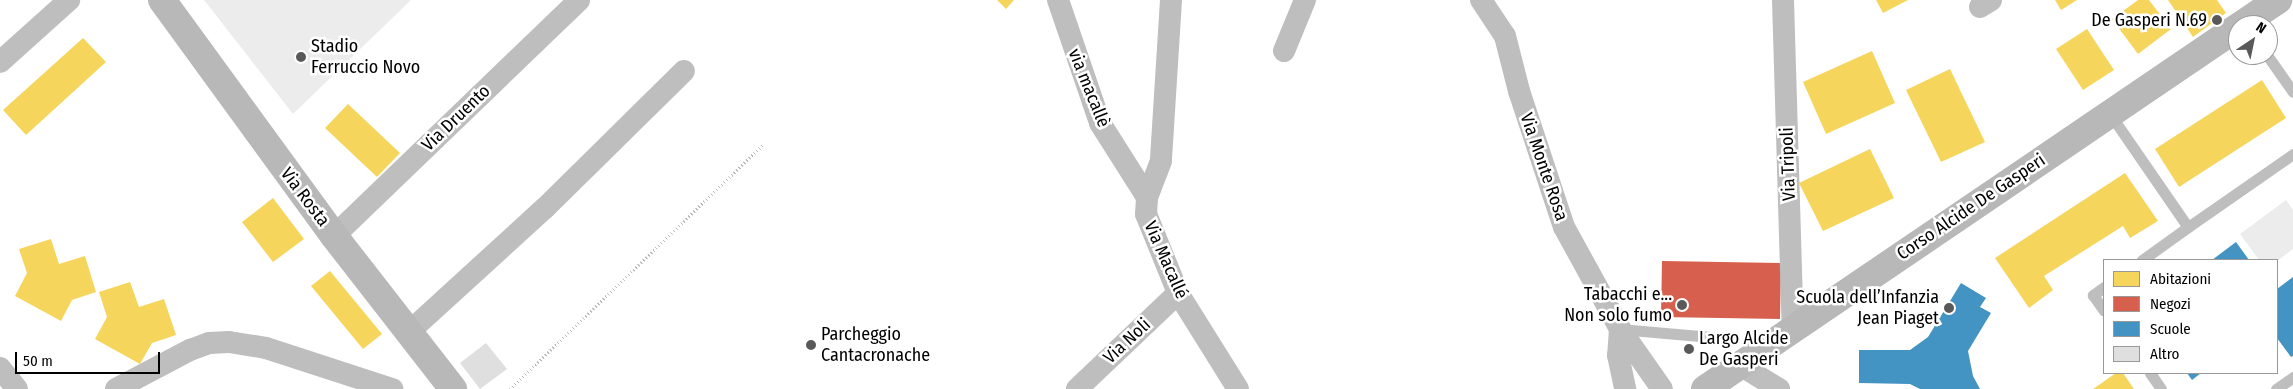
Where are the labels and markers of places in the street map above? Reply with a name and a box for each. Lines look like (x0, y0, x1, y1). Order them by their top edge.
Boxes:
place label: De Gasperi N.69 (2091, 9, 2207, 31)
marker: De Gasperi N.69 (2211, 14, 2223, 26)
place label: Stadio Ferruccio Novo (311, 36, 420, 78)
marker: Stadio Ferruccio Novo (295, 51, 307, 63)
place label: Tabacchi e... Non solo fumo (1564, 284, 1672, 326)
place label: Scuola dell’Infanzia Jean Piaget (1796, 287, 1939, 330)
marker: Tabacchi e... Non solo fumo (1676, 299, 1688, 311)
marker: Scuola dell’Infanzia Jean Piaget (1943, 302, 1955, 314)
place label: Parcheggio Cantacronache (821, 324, 930, 366)
place label: Largo Alcide De Gasperi (1699, 328, 1788, 370)
marker: Parcheggio Cantacronache (805, 339, 817, 351)
marker: Largo Alcide De Gasperi (1683, 343, 1695, 355)

